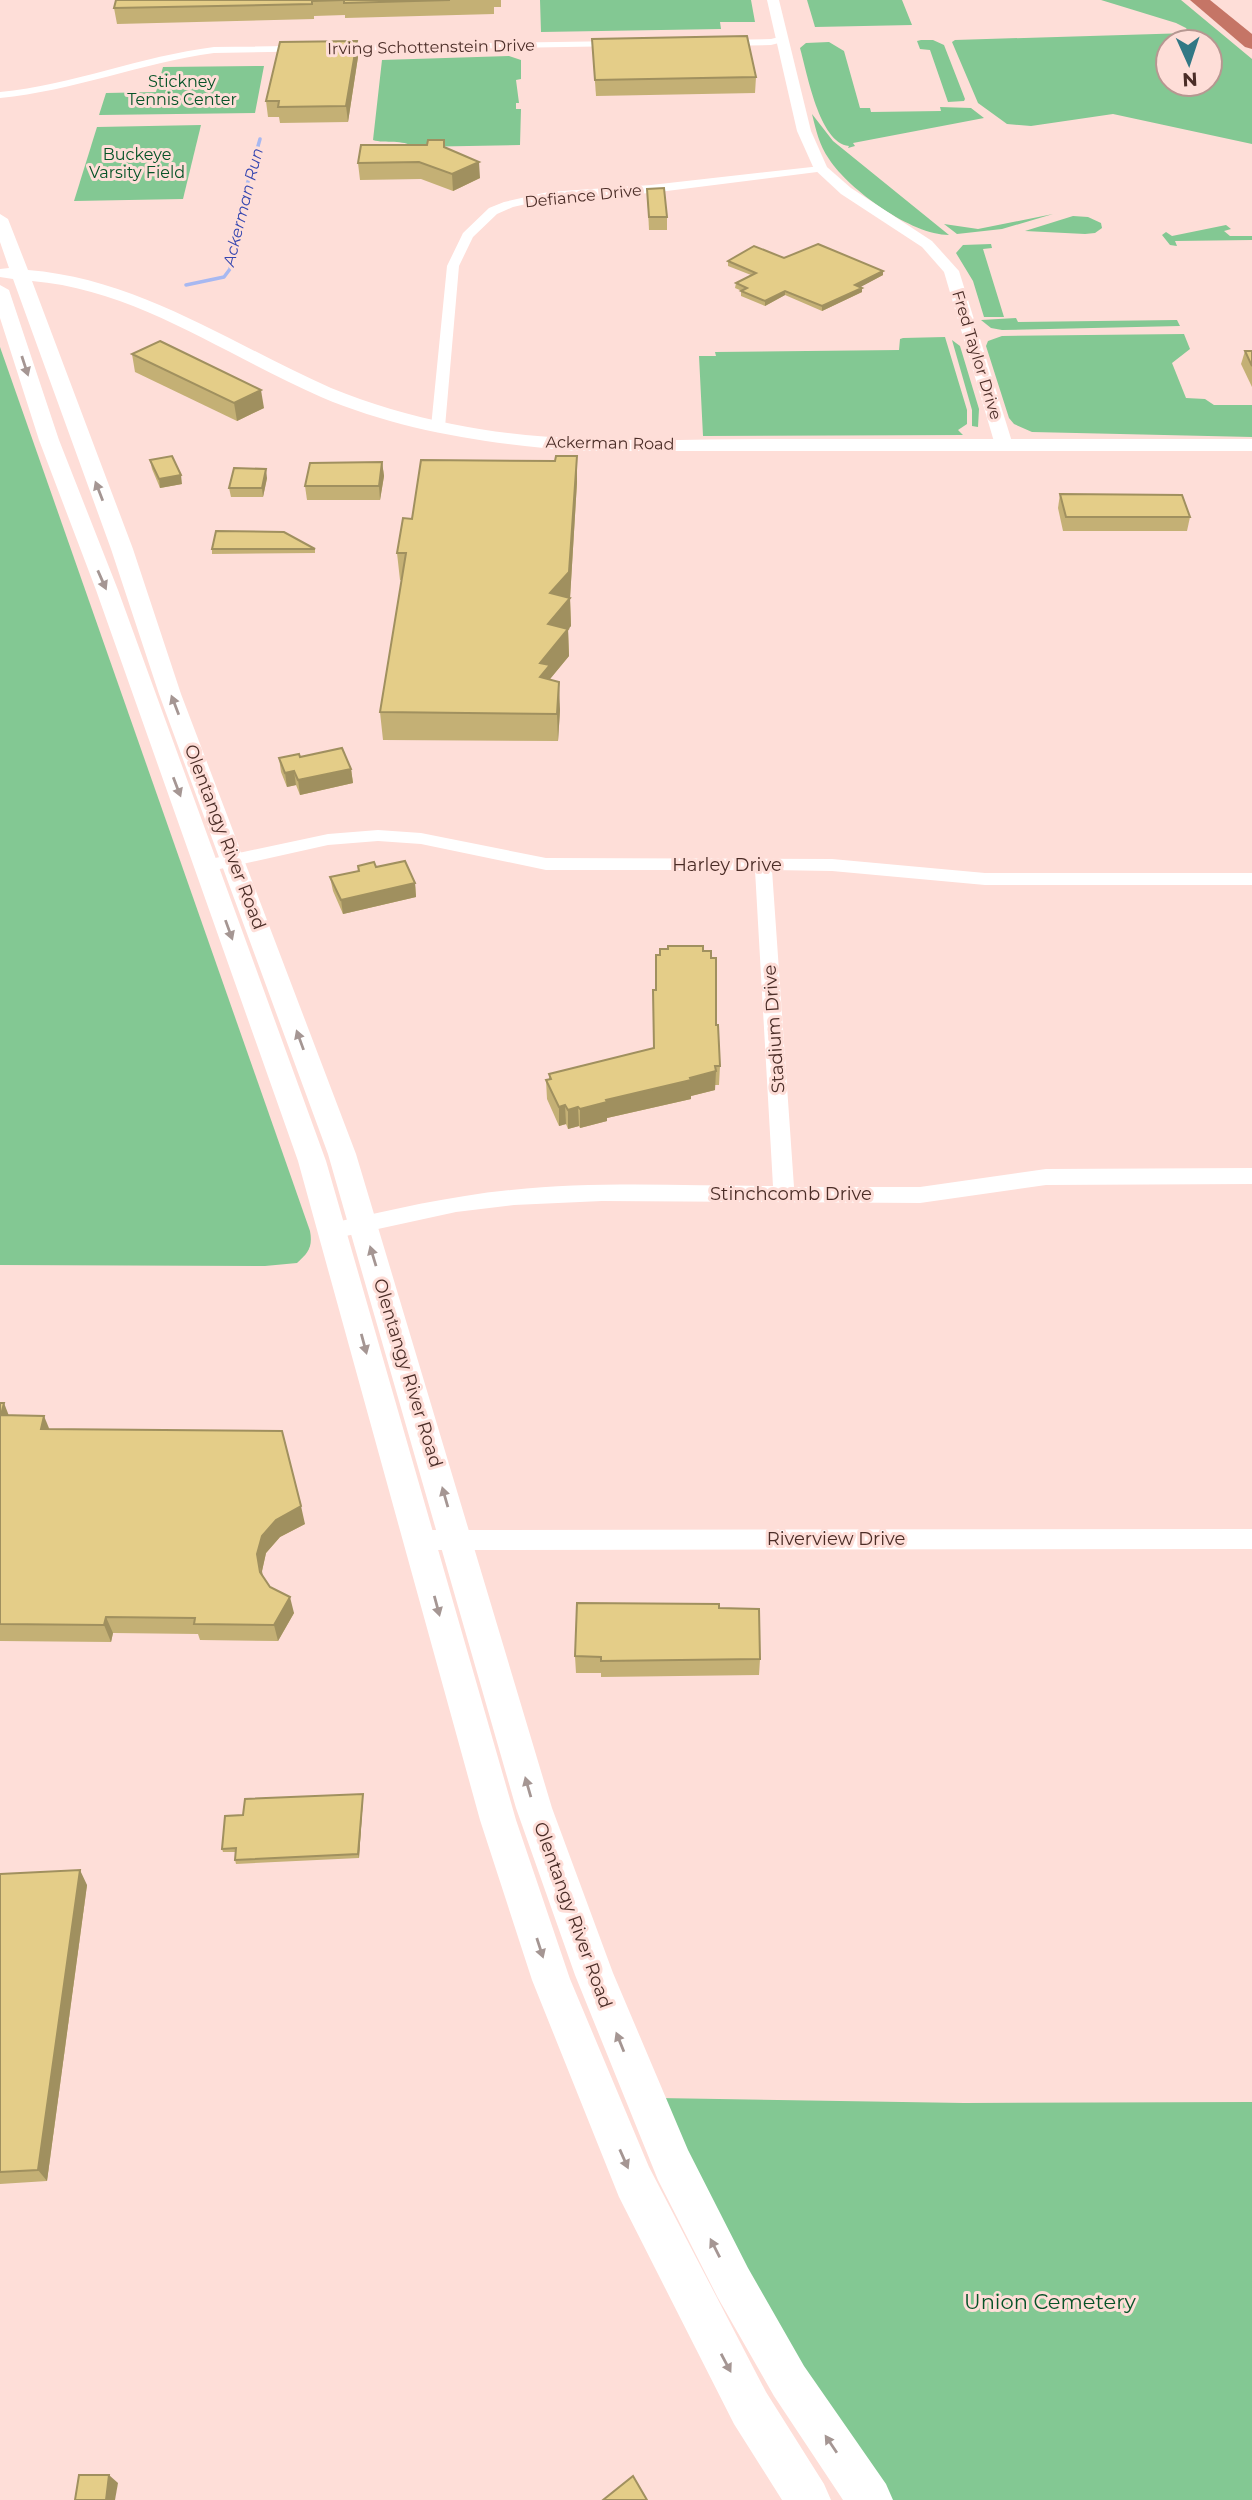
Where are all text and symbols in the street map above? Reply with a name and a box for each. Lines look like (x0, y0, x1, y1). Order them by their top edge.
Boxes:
north arrow (1154, 28, 1224, 98)
street label: Irving Schottenstein Drive (327, 36, 535, 58)
text: N (1182, 68, 1198, 91)
park label: Stickney Tennis Center (127, 72, 237, 109)
park label: Buckeye Varsity Field (89, 145, 185, 182)
water label: Ackerman Run (219, 146, 267, 269)
street label: Defiance Drive (524, 180, 642, 212)
street label: Fred Taylor Drive (948, 288, 1006, 422)
one-way arrow (20, 355, 31, 376)
street label: Ackerman Road (545, 432, 675, 454)
one-way arrow (94, 480, 105, 501)
one-way arrow (97, 569, 108, 590)
one-way arrow (169, 695, 180, 716)
street label: Olentangy River Road (179, 741, 271, 933)
one-way arrow (172, 777, 183, 798)
street label: Harley Drive (672, 854, 782, 876)
one-way arrow (224, 920, 235, 941)
street label: Stadium Drive (759, 964, 789, 1094)
one-way arrow (295, 1030, 306, 1051)
street label: Stinchcomb Drive (710, 1183, 872, 1205)
one-way arrow (367, 1245, 377, 1266)
street label: Olentangy River Road (369, 1276, 447, 1470)
one-way arrow (359, 1333, 370, 1355)
one-way arrow (439, 1487, 449, 1508)
street label: Riverview Drive (767, 1528, 905, 1550)
one-way arrow (432, 1595, 443, 1617)
one-way arrow (522, 1775, 533, 1797)
street label: Olentangy River Road (529, 1819, 617, 2011)
one-way arrow (535, 1938, 546, 1959)
one-way arrow (615, 2031, 626, 2052)
one-way arrow (618, 2149, 630, 2169)
one-way arrow (710, 2238, 721, 2258)
park label: Union Cemetery (964, 2289, 1137, 2314)
one-way arrow (720, 2353, 732, 2372)
one-way arrow (825, 2434, 838, 2453)

